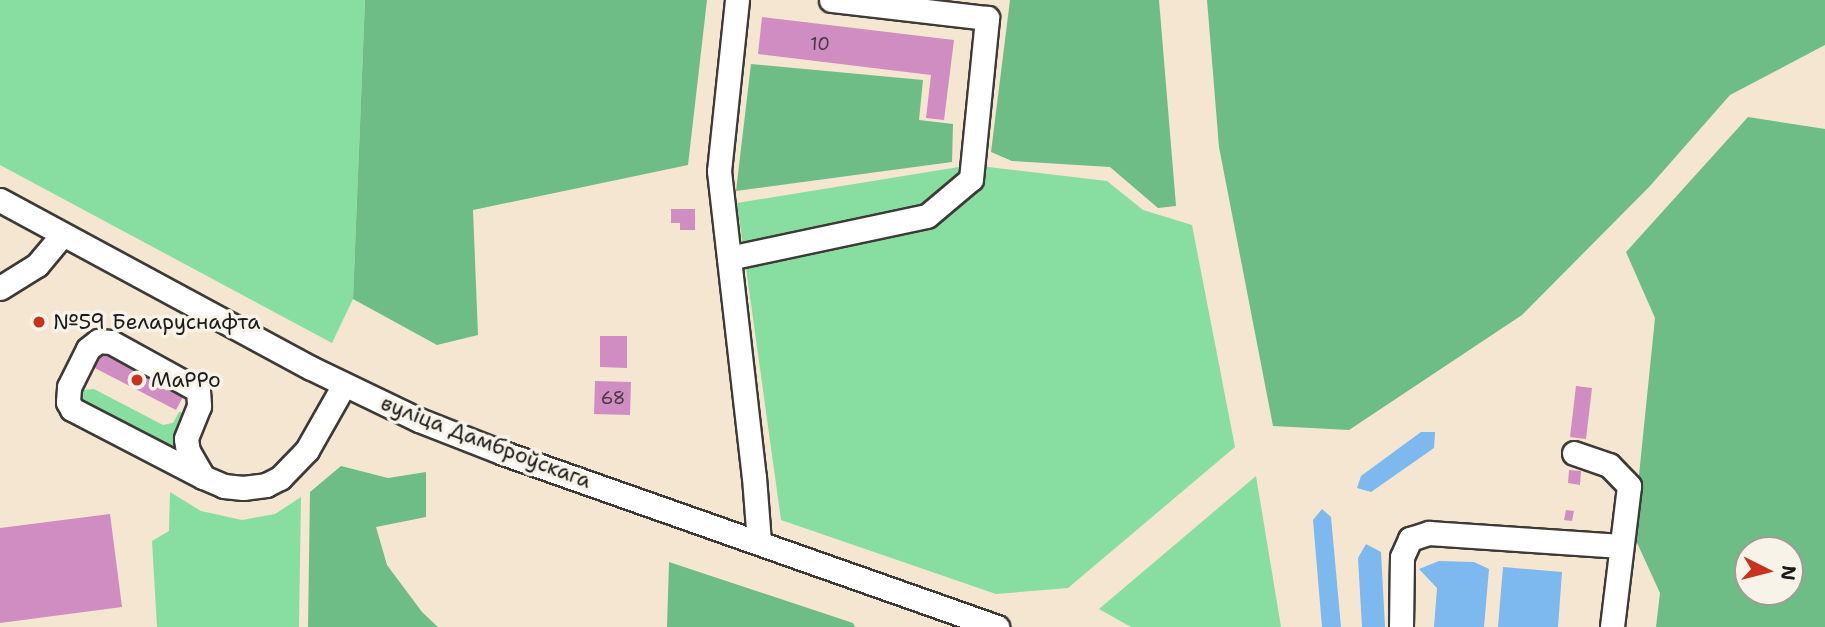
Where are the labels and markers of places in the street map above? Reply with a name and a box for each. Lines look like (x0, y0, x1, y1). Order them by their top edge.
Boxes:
place label: №59 Беларуснафта (53, 309, 260, 335)
marker: №59 Беларуснафта (31, 314, 47, 330)
place label: МаРРо (151, 367, 221, 393)
marker: МаРРо (129, 372, 145, 388)

